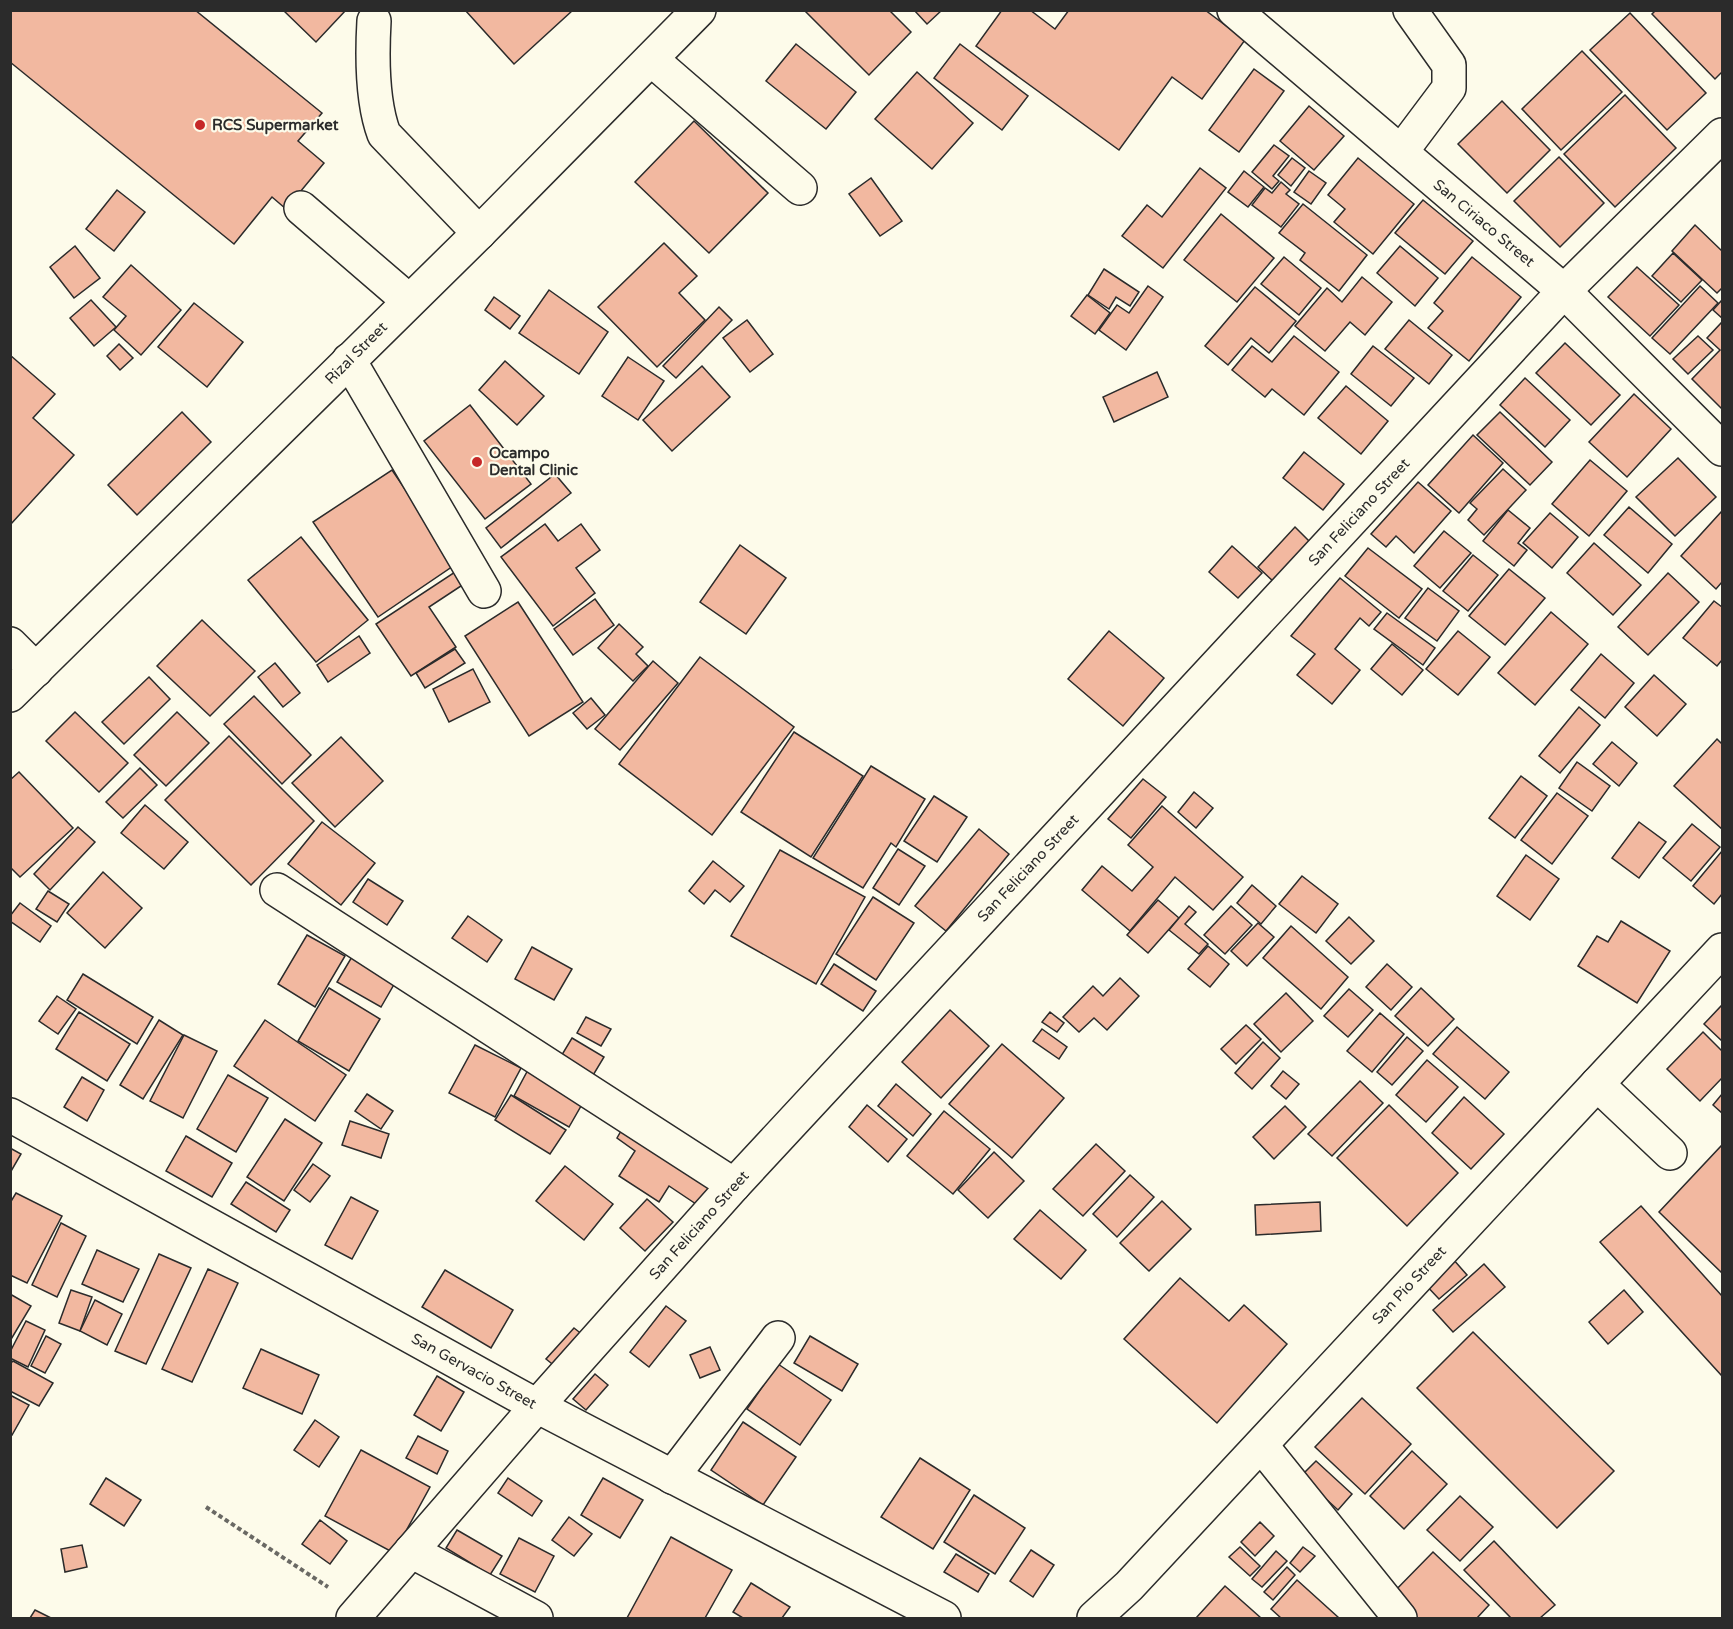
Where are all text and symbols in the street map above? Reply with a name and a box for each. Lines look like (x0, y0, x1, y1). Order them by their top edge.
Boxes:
place label: RCS Supermarket (212, 116, 339, 135)
marker: RCS Supermarket (193, 118, 207, 132)
street label: San Ciriaco Street (1430, 175, 1538, 271)
street label: Rizal Street (321, 318, 391, 388)
place label: Ocampo Dental Clinic (489, 444, 578, 479)
street label: San Feliciano Street (1305, 454, 1414, 569)
marker: Ocampo Dental Clinic (470, 455, 484, 469)
street label: San Feliciano Street (974, 810, 1083, 925)
street label: San Feliciano Street (645, 1167, 753, 1283)
street label: San Pio Street (1368, 1242, 1450, 1328)
street label: San Gervacio Street (408, 1329, 540, 1413)

